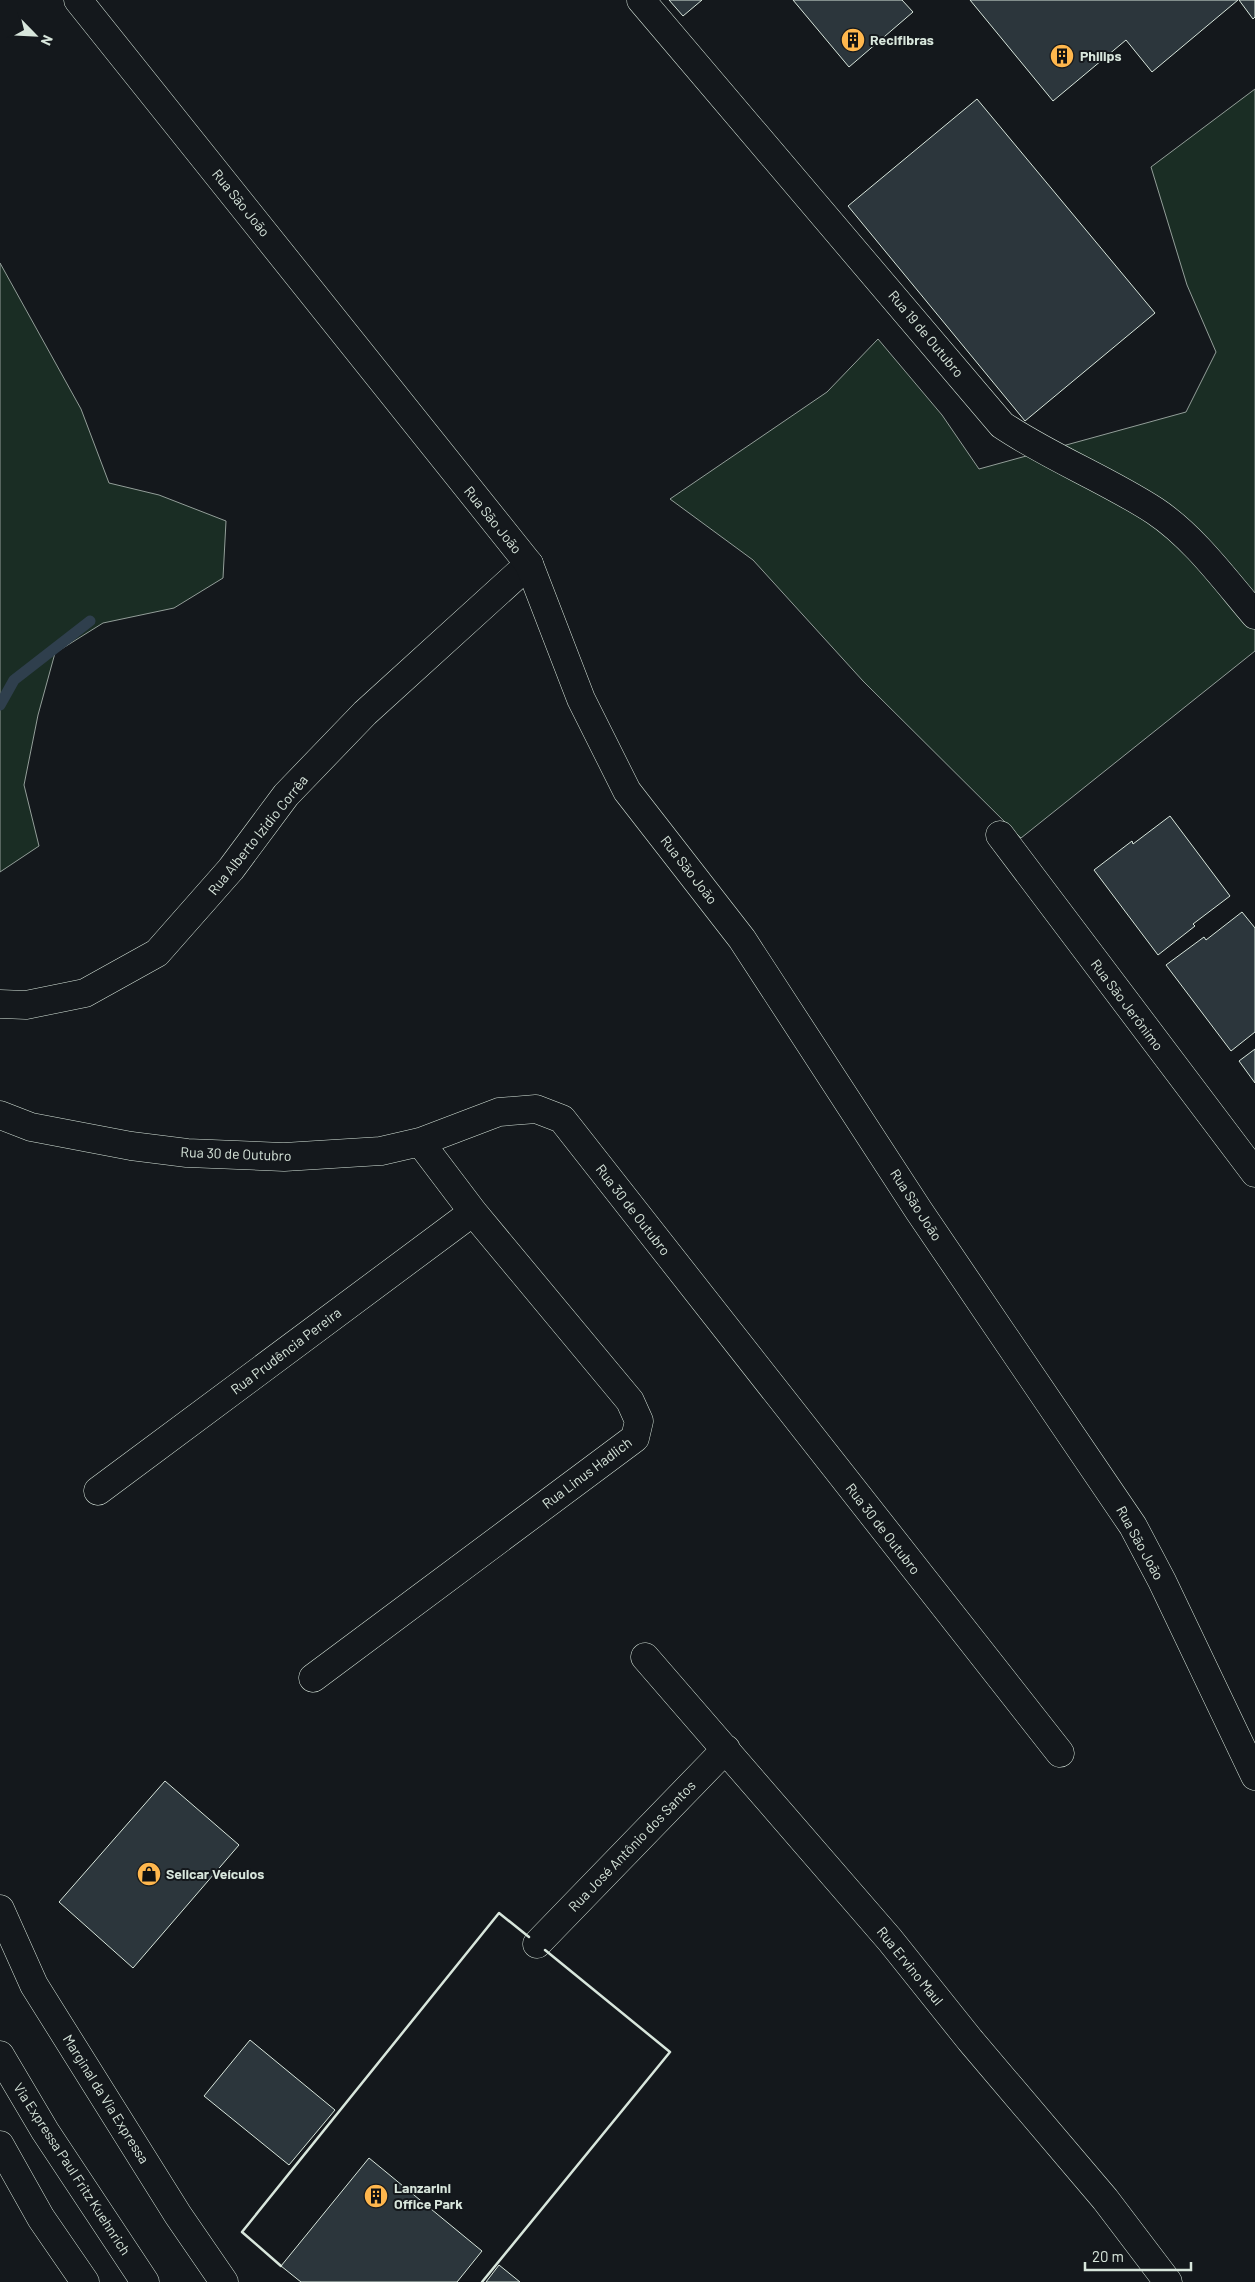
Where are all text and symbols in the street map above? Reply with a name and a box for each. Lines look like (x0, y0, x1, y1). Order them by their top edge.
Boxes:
north arrow (10, 10, 60, 60)
building icon: Recifibras (840, 27, 866, 53)
place label: Recifibras (870, 31, 934, 48)
text: N (38, 33, 57, 48)
building icon: Philips (1049, 43, 1075, 69)
place label: Philips (1080, 47, 1122, 64)
street label: Rua São João (209, 165, 274, 240)
street label: Rua 19 de Outubro (885, 287, 968, 381)
street label: Rua São João (461, 482, 526, 557)
street label: Rua Alberto Izidio Corrêa (204, 771, 311, 898)
street label: Rua São João (657, 832, 721, 907)
street label: Rua São Jerônimo (1088, 956, 1167, 1054)
street label: Rua 30 de Outubro (180, 1143, 292, 1164)
street label: Rua 30 de Outubro (593, 1161, 674, 1259)
street label: Rua São João (887, 1166, 946, 1244)
street label: Rua Prudência Pereira (227, 1303, 344, 1398)
street label: Rua Linus Hadlich (539, 1433, 635, 1512)
street label: Rua 30 de Outubro (843, 1480, 924, 1578)
street label: Rua São João (1113, 1503, 1168, 1583)
street label: Rua José Antônio dos Santos (565, 1776, 699, 1915)
shop icon: Selicar Veículos (136, 1861, 162, 1887)
place label: Selicar Veículos (166, 1865, 264, 1882)
street label: Rua Ervino Maul (874, 1923, 947, 2008)
street label: Marginal da Via Expressa (60, 2031, 153, 2166)
street label: Via Expressa Paul Fritz Kuehnrich (10, 2079, 135, 2258)
place label: Lanzarini Office Park (394, 2179, 463, 2212)
building icon: Lanzarini Office Park (363, 2183, 389, 2209)
scale bar (1085, 2240, 1191, 2272)
text: 20 m (1092, 2247, 1124, 2265)

